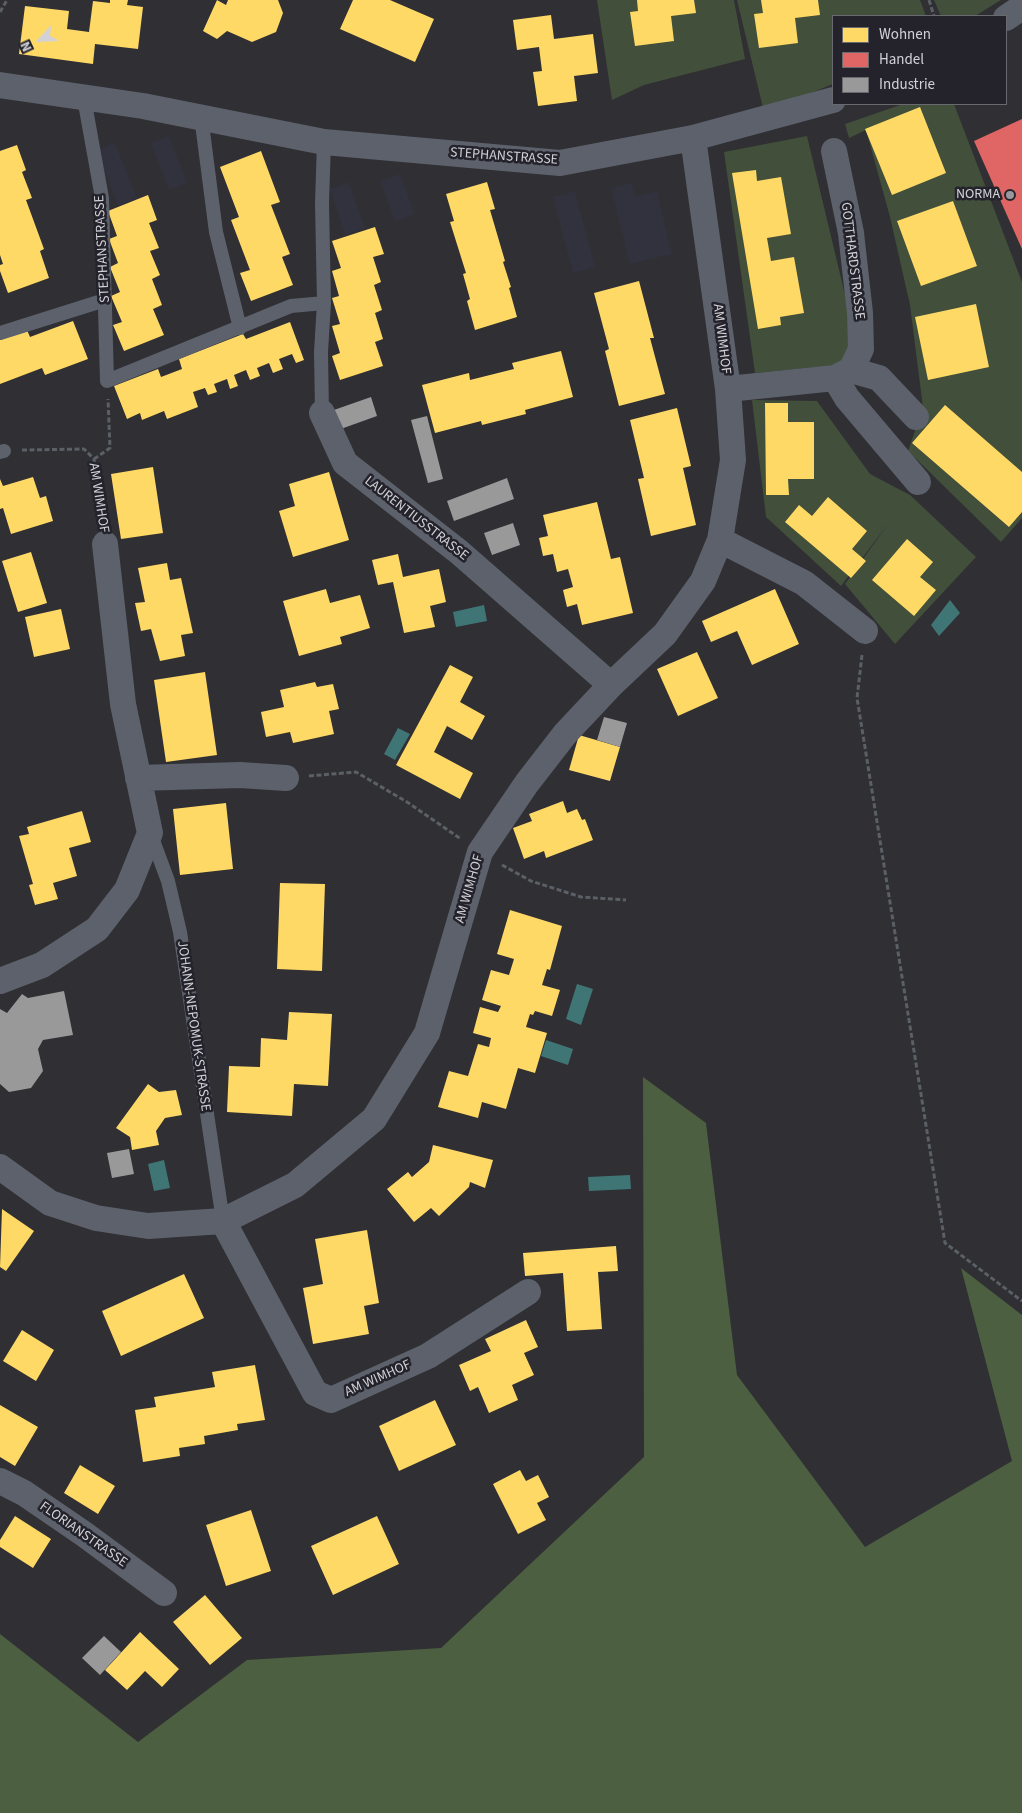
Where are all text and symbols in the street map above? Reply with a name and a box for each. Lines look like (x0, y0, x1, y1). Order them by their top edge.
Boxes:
north arrow (15, 15, 65, 65)
legend (832, 15, 1007, 105)
text: Wohnen (879, 24, 931, 45)
text: N (15, 38, 37, 55)
text: Handel (879, 49, 924, 70)
text: Industrie (879, 74, 935, 95)
street label: STEPHANSTRASSE (449, 145, 559, 169)
place label: NORMA (956, 187, 1000, 203)
marker: NORMA (1004, 189, 1016, 201)
street label: STEPHANSTRASSE (92, 195, 114, 303)
street label: GOTTHARDSTRASSE (836, 201, 868, 321)
street label: AM WIMHOF (708, 303, 734, 375)
street label: AM WIMHOF (84, 462, 112, 534)
street label: LAURENTIUSSTRASSE (361, 473, 471, 565)
street label: AM WIMHOF (452, 853, 488, 925)
street label: JOHANN-NEPOMUK-STRASSE (173, 940, 213, 1112)
street label: AM WIMHOF (342, 1357, 414, 1401)
street label: FLORIANSTRASSE (36, 1498, 130, 1572)

